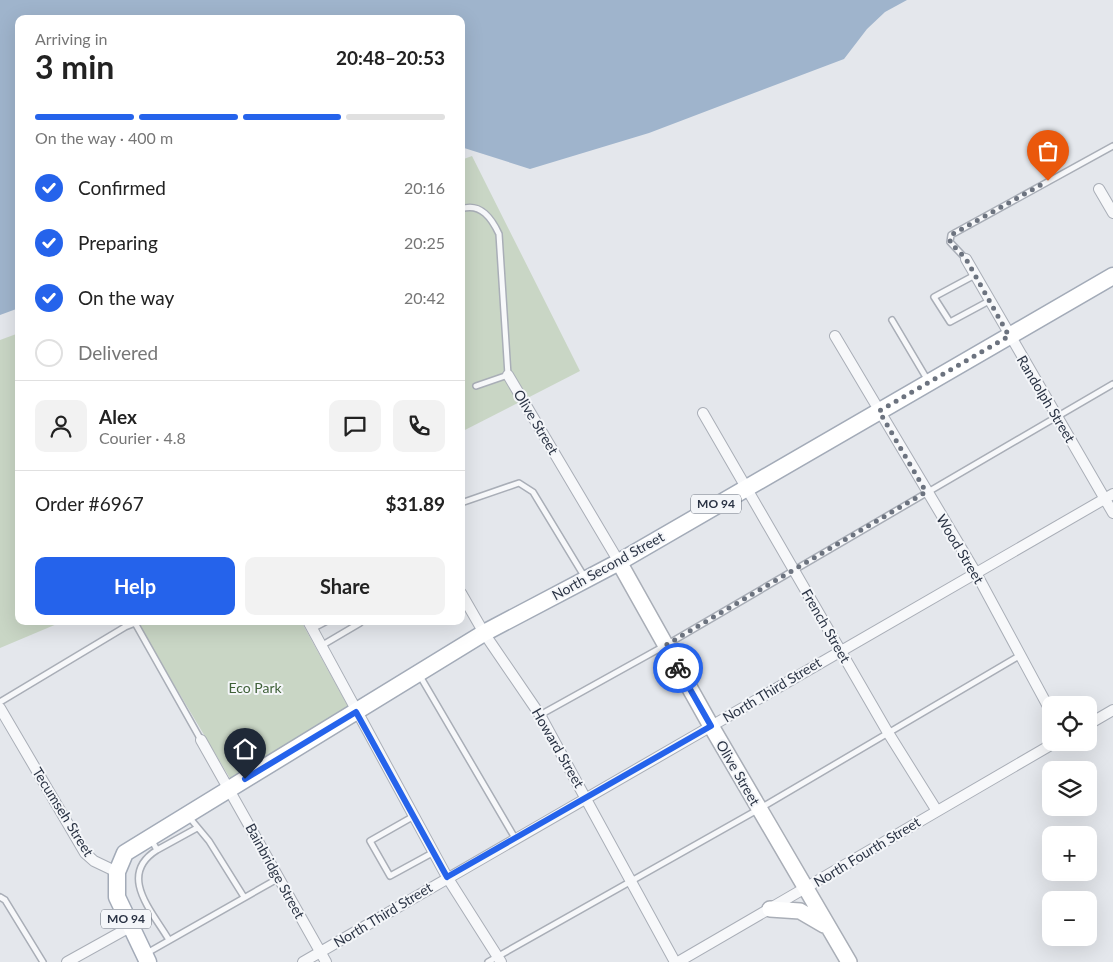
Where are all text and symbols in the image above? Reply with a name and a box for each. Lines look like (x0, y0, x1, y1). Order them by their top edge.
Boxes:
text: Arriving in (35, 29, 108, 48)
text: 20:48–20:53 (336, 46, 445, 69)
text: 3 min (35, 47, 114, 86)
text: On the way · 400 m (35, 128, 173, 147)
pin (1027, 130, 1069, 181)
icon: bag (1034, 137, 1062, 165)
icon: check (35, 174, 63, 202)
text: Confirmed (78, 176, 166, 199)
text: 20:16 (404, 178, 445, 197)
icon: check (35, 229, 63, 257)
text: Preparing (78, 231, 158, 254)
text: 20:25 (404, 233, 445, 252)
icon: check (35, 284, 63, 312)
text: On the way (78, 286, 174, 309)
text: 20:42 (404, 288, 445, 307)
text: Delivered (78, 341, 158, 364)
street label: Randolph Street (1014, 352, 1079, 445)
street label: Olive Street (510, 386, 562, 457)
button: person (35, 400, 87, 452)
button: chat (329, 400, 381, 452)
button: phone (393, 400, 445, 452)
text: Alex (99, 405, 137, 428)
text: Courier · 4.8 (99, 428, 186, 447)
text: Order #6967 (35, 492, 144, 515)
text: $31.89 (385, 492, 445, 515)
road number: MO 94 (691, 494, 741, 514)
street label: Wood Street (933, 511, 988, 586)
street label: North Second Street (549, 528, 667, 603)
button: Help (35, 557, 235, 615)
button: Share (245, 557, 445, 615)
street label: French Street (799, 586, 854, 666)
courier (653, 643, 703, 693)
street label: North Third Street (719, 653, 824, 726)
icon: bike (664, 654, 692, 682)
park label: Eco Park (228, 679, 282, 696)
map controls (1042, 696, 1097, 946)
button: locate (1042, 696, 1097, 751)
street label: Howard Street (529, 705, 588, 791)
pin (224, 728, 266, 779)
icon: home (231, 735, 259, 763)
street label: Olive Street (713, 737, 764, 808)
button: layers (1042, 761, 1097, 816)
street label: Tecumseh Street (29, 764, 98, 859)
street label: North Fourth Street (810, 813, 923, 890)
street label: Bainbridge Street (242, 820, 309, 921)
button: + (1042, 826, 1097, 881)
street label: North Third Street (330, 878, 435, 951)
button: − (1042, 891, 1097, 946)
road number: MO 94 (101, 910, 151, 929)

